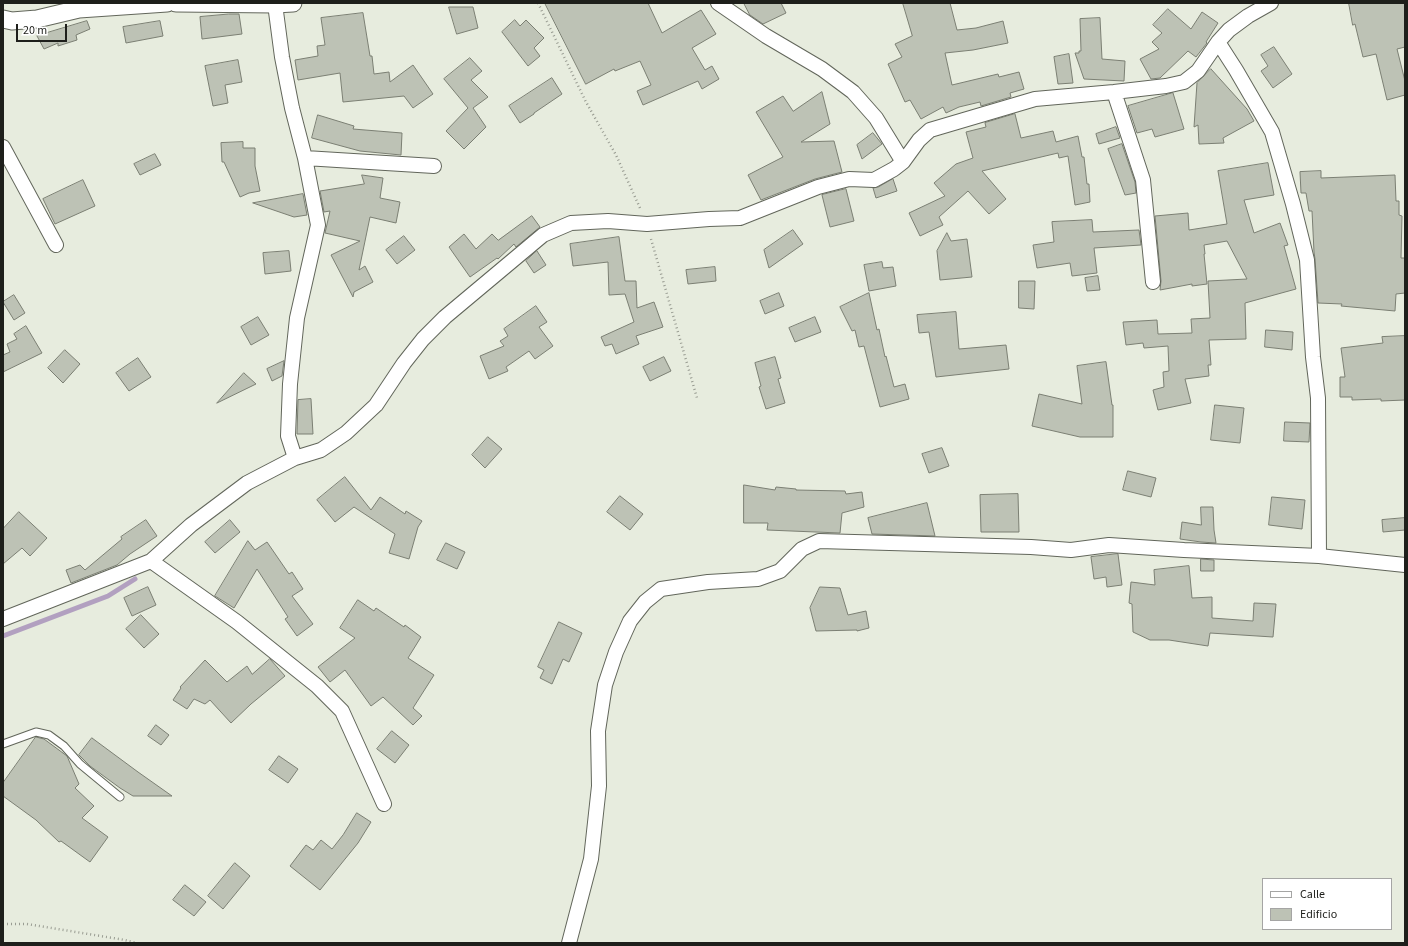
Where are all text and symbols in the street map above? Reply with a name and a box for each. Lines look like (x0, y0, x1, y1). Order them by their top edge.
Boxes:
scale bar (18, 16, 69, 42)
text: 20 m (23, 22, 47, 39)
legend (1262, 878, 1392, 930)
text: Calle (1300, 886, 1325, 903)
text: Edificio (1300, 906, 1337, 923)

